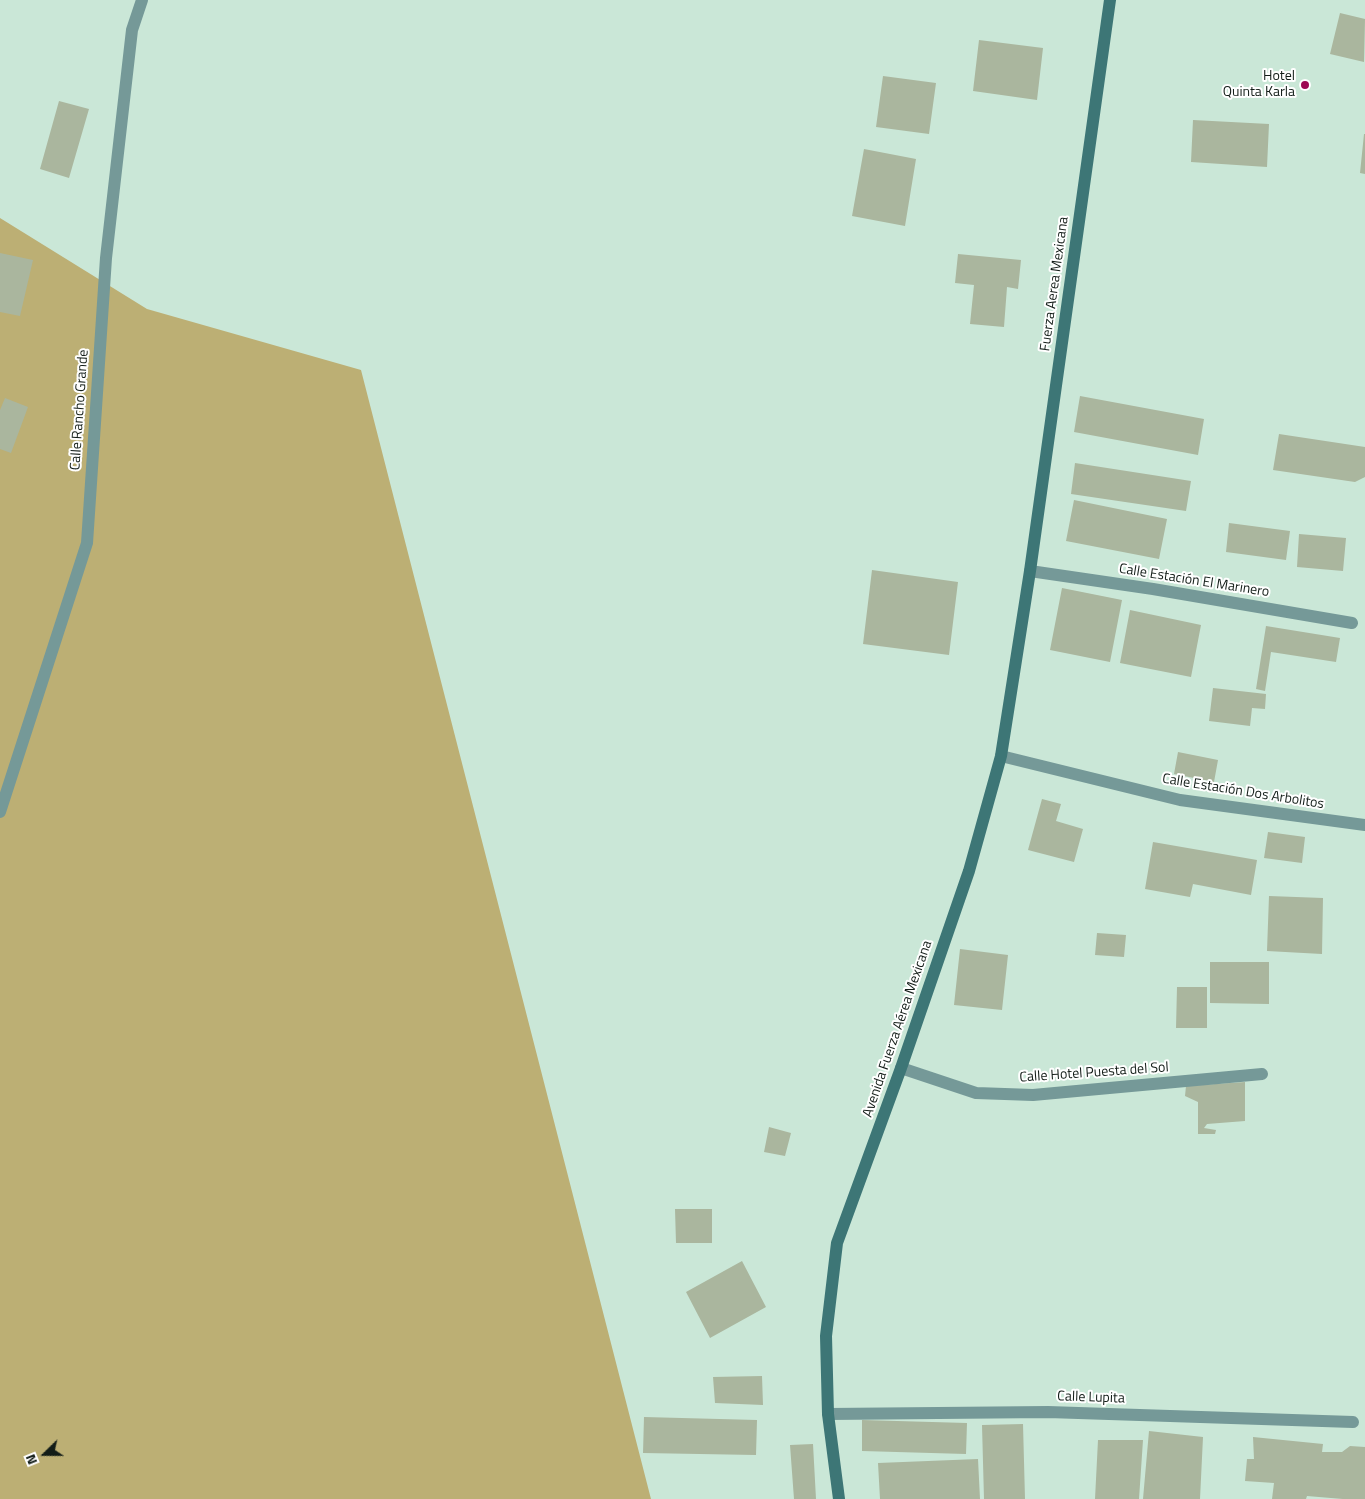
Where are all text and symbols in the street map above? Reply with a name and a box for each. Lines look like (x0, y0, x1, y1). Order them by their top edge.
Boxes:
place label: Hotel Quinta Karla (1223, 69, 1295, 102)
marker: Hotel Quinta Karla (1299, 79, 1311, 91)
street label: Fuerza Aerea Mexicana (1037, 216, 1073, 352)
street label: Calle Rancho Grande (67, 349, 93, 471)
street label: Calle Estación El Marinero (1118, 561, 1270, 601)
street label: Calle Estación Dos Arbolitos (1161, 771, 1325, 813)
street label: Avenida Fuerza Aérea Mexicana (860, 938, 936, 1120)
street label: Calle Hotel Puesta del Sol (1019, 1059, 1169, 1087)
street label: Calle Lupita (1057, 1388, 1125, 1408)
north arrow (20, 1429, 70, 1479)
text: N (19, 1451, 42, 1468)

